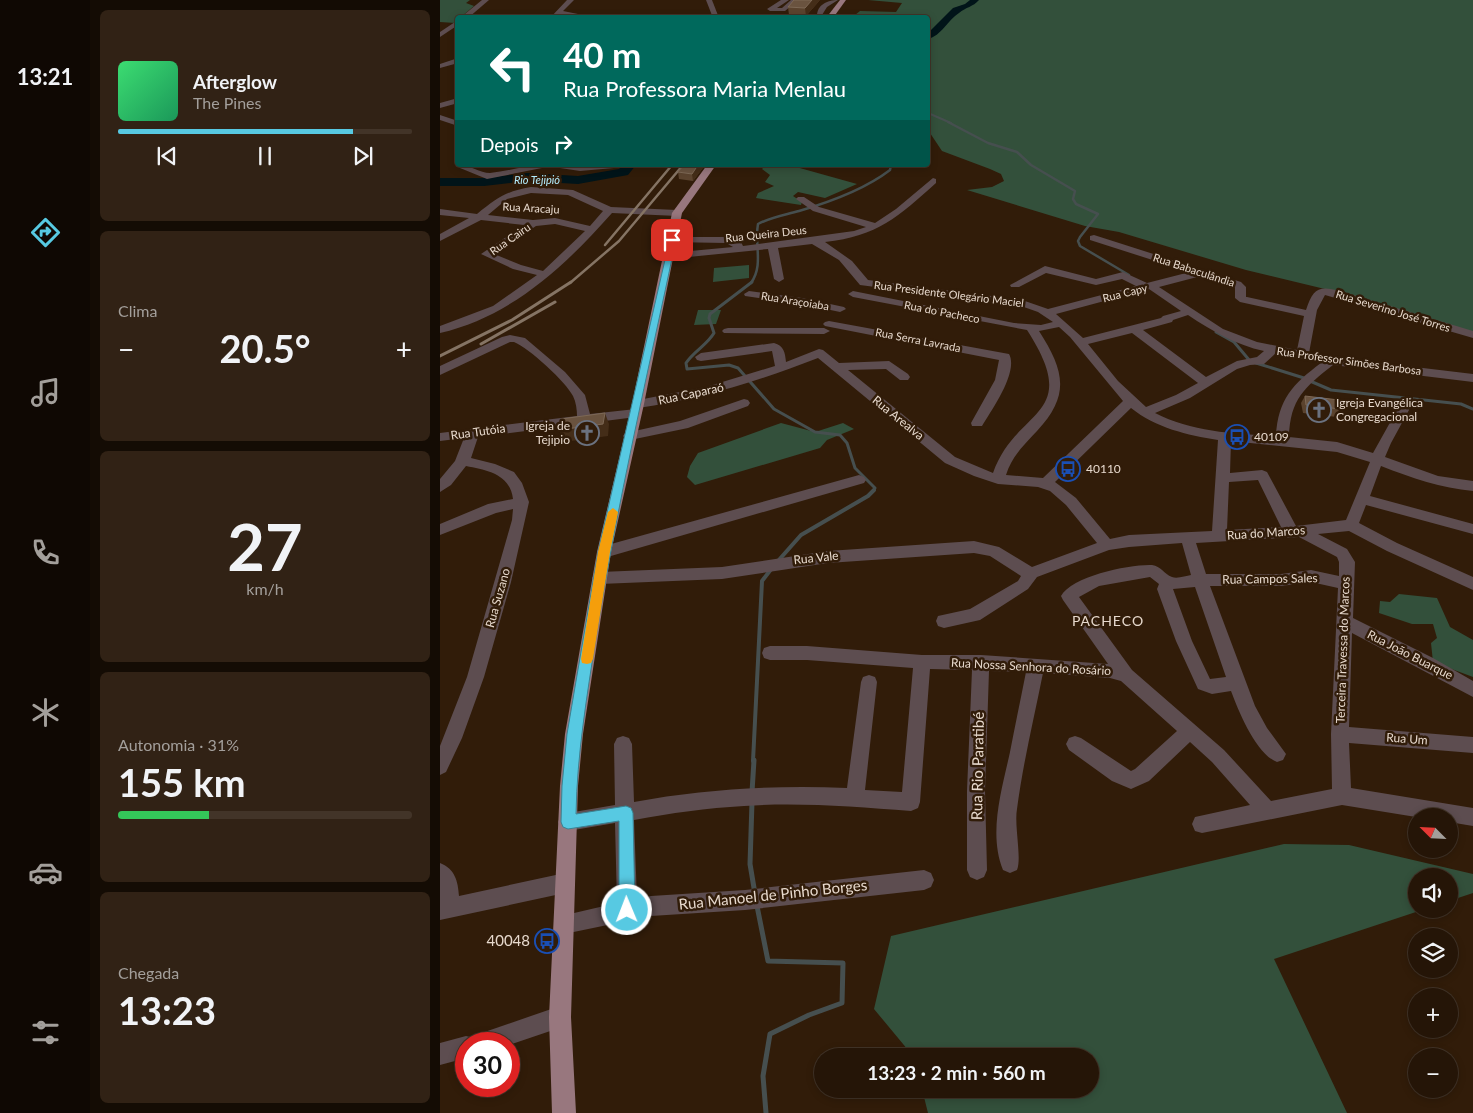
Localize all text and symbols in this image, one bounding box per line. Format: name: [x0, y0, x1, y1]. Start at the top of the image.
text: 40 m: [563, 33, 641, 75]
icon: left: [480, 35, 545, 100]
text: 13:21: [17, 63, 73, 90]
text: Afterglow: [193, 70, 277, 93]
text: Rua Professora Maria Menlau: [563, 75, 846, 102]
text: The Pines: [193, 93, 262, 112]
icon: right: [549, 130, 577, 158]
text: Depois: [480, 133, 539, 156]
icon: previous: [153, 142, 181, 170]
icon: pause: [251, 142, 279, 170]
icon: next: [349, 142, 377, 170]
water label: Rio Tejipió: [514, 173, 560, 186]
street label: Rua Aracaju: [502, 200, 560, 215]
icon: directions: [28, 215, 63, 250]
pin: [651, 219, 693, 261]
street label: Rua Cairu: [487, 220, 533, 257]
street label: Rua Queira Deus: [725, 223, 807, 244]
icon: arrive: [658, 226, 686, 254]
street label: Rua Babaculândia: [1152, 250, 1237, 289]
street label: Rua Presidente Olegário Maciel: [873, 278, 1025, 309]
street label: Rua Capy: [1101, 281, 1149, 304]
street label: Rua Severino José Torres: [1334, 287, 1452, 334]
street label: Rua Araçoiaba: [760, 289, 830, 312]
street label: Rua do Pacheco: [903, 298, 981, 325]
text: Clima: [118, 301, 157, 320]
text: 20.5°: [220, 325, 310, 371]
street label: Rua Serra Lavrada: [874, 325, 962, 354]
text: −: [118, 332, 134, 366]
text: +: [396, 332, 412, 366]
street label: Rua Professor Simões Barbosa: [1276, 344, 1422, 377]
icon: music: [28, 375, 63, 410]
street label: Rua Caparaó: [657, 379, 725, 408]
street label: Rua Arealva: [870, 392, 927, 443]
place label: Igreja Evangélica Congregacional: [1336, 395, 1423, 424]
church icon: Igreja Evangélica Congregacional: [1306, 397, 1332, 423]
place label: Igreja de Tejipio: [525, 418, 570, 447]
street label: Rua Tutóia: [450, 420, 506, 443]
church icon: Igreja de Tejipio: [574, 420, 600, 446]
bus stop icon: 40109: [1224, 424, 1250, 450]
place label: 40109: [1254, 429, 1289, 444]
bus stop icon: 40110: [1055, 456, 1081, 482]
place label: 40110: [1086, 461, 1121, 476]
text: 27: [227, 507, 303, 585]
street label: Rua do Marcos: [1226, 522, 1306, 543]
icon: phone: [28, 535, 63, 570]
street label: Rua Vale: [793, 548, 839, 567]
street label: Rua Suzano: [482, 566, 513, 629]
street label: Rua Campos Sales: [1222, 570, 1318, 587]
street label: Terceira Travessa do Marcos: [1332, 576, 1353, 724]
text: km/h: [246, 579, 284, 598]
district label: PACHECO: [1072, 612, 1144, 629]
street label: Rua João Buarque: [1365, 626, 1456, 683]
street label: Rua Nossa Senhora do Rosário: [951, 655, 1112, 678]
icon: climate: [28, 695, 63, 730]
street label: Rua Rio Paratibé: [967, 712, 987, 820]
street label: Rua Um: [1386, 730, 1428, 747]
text: Autonomia · 31%: [118, 735, 239, 754]
text: 155 km: [118, 759, 246, 805]
north arrow: [1408, 808, 1458, 858]
map controls: [1408, 808, 1458, 1098]
icon: car: [28, 855, 63, 890]
button: sound: [1408, 868, 1458, 918]
street label: Rua Manoel de Pinho Borges: [678, 875, 868, 913]
position arrow: [600, 883, 652, 935]
bus stop icon: 40048: [534, 928, 560, 954]
button: layers: [1408, 928, 1458, 978]
place label: 40048: [487, 931, 530, 949]
text: Chegada: [118, 963, 179, 982]
text: 13:23: [118, 987, 216, 1033]
button: +: [1408, 988, 1458, 1038]
icon: filters: [28, 1015, 63, 1050]
speed limit sign: 30: [455, 1032, 520, 1097]
button: −: [1408, 1048, 1458, 1098]
text: 13:23 · 2 min · 560 m: [867, 1061, 1046, 1084]

